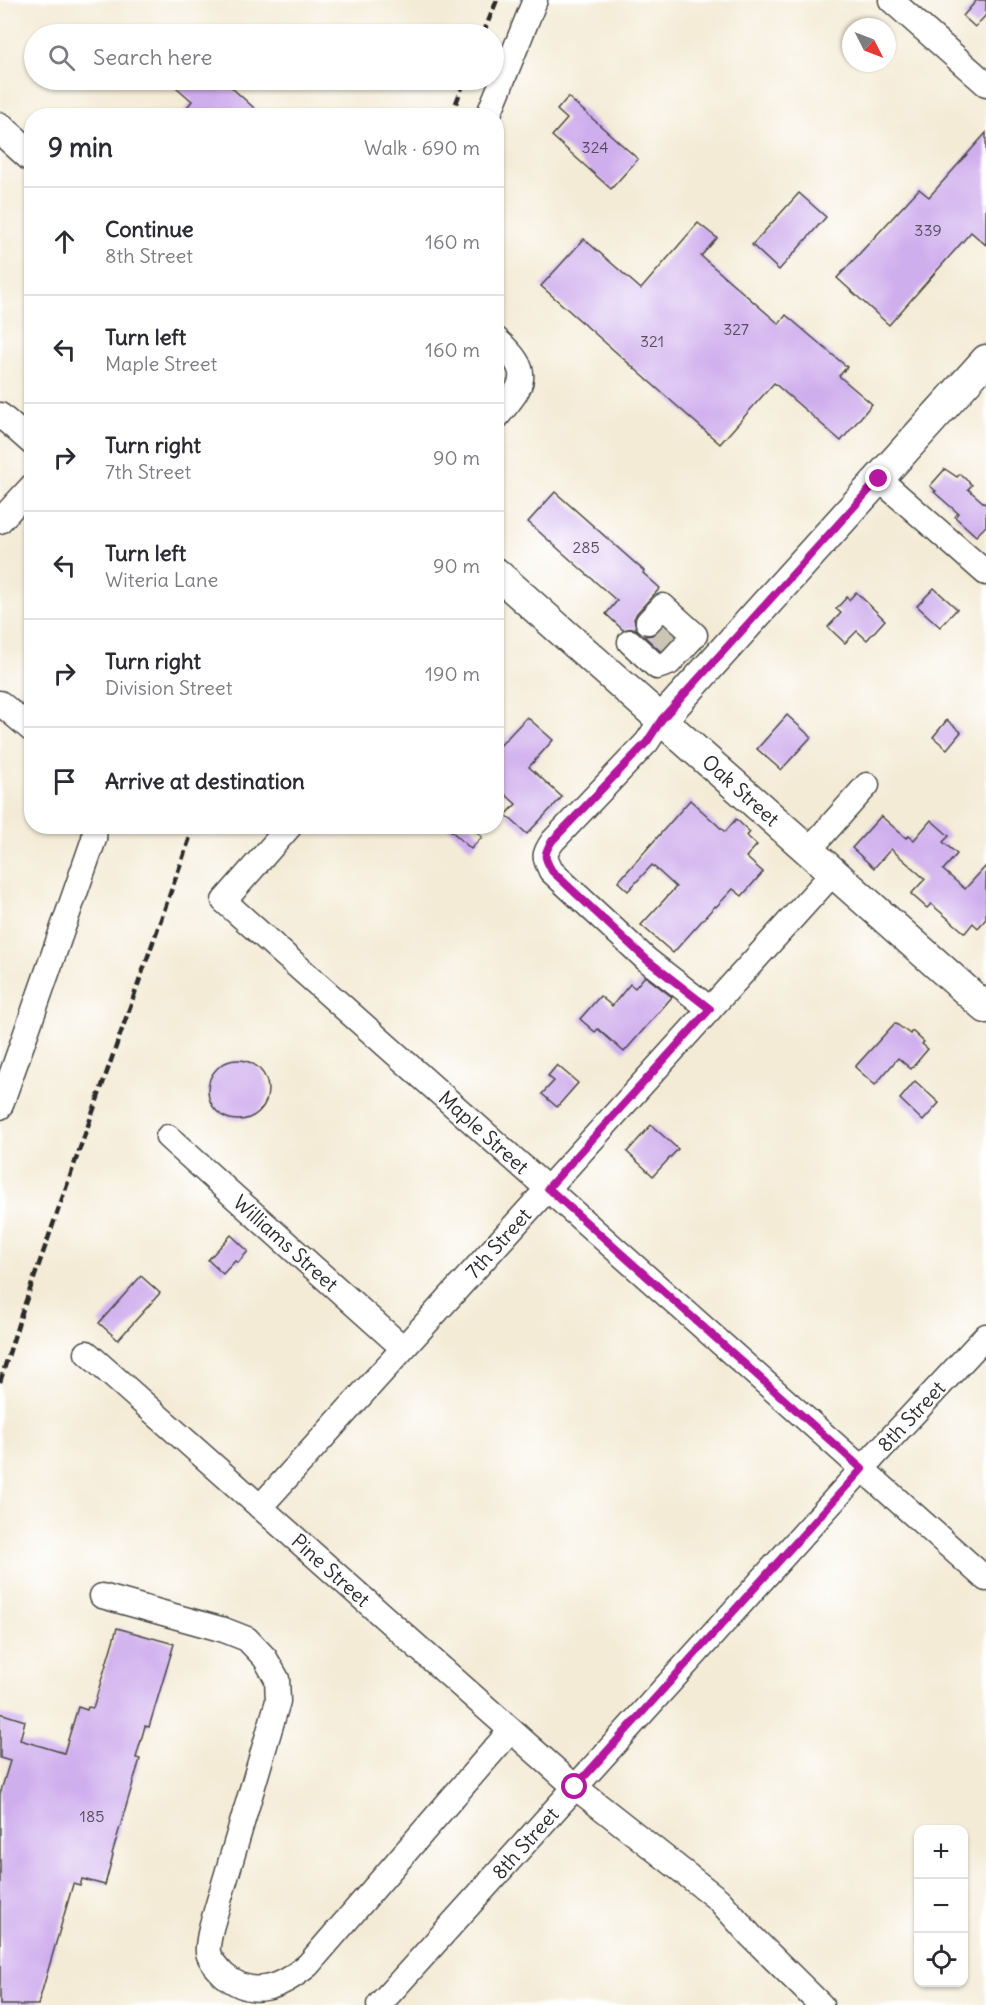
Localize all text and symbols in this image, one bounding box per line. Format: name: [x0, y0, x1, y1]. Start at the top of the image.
north arrow: [842, 18, 896, 72]
search box: [24, 24, 504, 90]
icon: search: [45, 41, 78, 74]
text: Search here: [93, 43, 212, 71]
text: 9 min: [48, 131, 113, 164]
text: Walk · 690 m: [364, 135, 480, 160]
house number: 324: [582, 137, 608, 157]
text: Continue: [105, 215, 194, 243]
house number: 339: [914, 220, 942, 240]
icon: ahead: [48, 225, 81, 258]
text: 160 m: [425, 229, 480, 254]
text: 8th Street: [105, 243, 193, 268]
house number: 327: [723, 319, 749, 339]
text: Turn left: [105, 323, 186, 351]
house number: 321: [640, 331, 664, 351]
icon: left: [48, 333, 81, 366]
text: 160 m: [425, 337, 480, 362]
text: Maple Street: [105, 351, 217, 376]
text: Turn right: [105, 431, 201, 459]
icon: right: [48, 441, 81, 474]
text: 90 m: [433, 445, 480, 470]
text: 7th Street: [105, 459, 191, 484]
route end: [865, 465, 891, 491]
house number: 285: [572, 537, 600, 557]
text: Turn left: [105, 539, 186, 567]
icon: left: [48, 549, 81, 582]
text: 90 m: [433, 553, 480, 578]
text: Witeria Lane: [105, 567, 218, 592]
text: Turn right: [105, 647, 201, 675]
icon: right: [48, 657, 81, 690]
text: 190 m: [425, 661, 480, 686]
text: Division Street: [105, 675, 232, 700]
street label: Oak Street: [697, 749, 785, 831]
icon: arrive: [48, 765, 81, 798]
text: Arrive at destination: [105, 767, 305, 795]
street label: Maple Street: [434, 1085, 534, 1179]
street label: Williams Street: [228, 1189, 344, 1297]
street label: 7th Street: [460, 1202, 536, 1283]
street label: 8th Street: [872, 1375, 950, 1457]
street label: Pine Street: [287, 1528, 376, 1612]
route start: [561, 1773, 587, 1799]
street label: 8th Street: [486, 1802, 564, 1884]
house number: 185: [80, 1806, 104, 1826]
map controls: [914, 1825, 968, 1987]
button: +: [914, 1825, 968, 1879]
button: −: [914, 1879, 968, 1933]
button: locate: [914, 1933, 968, 1987]

